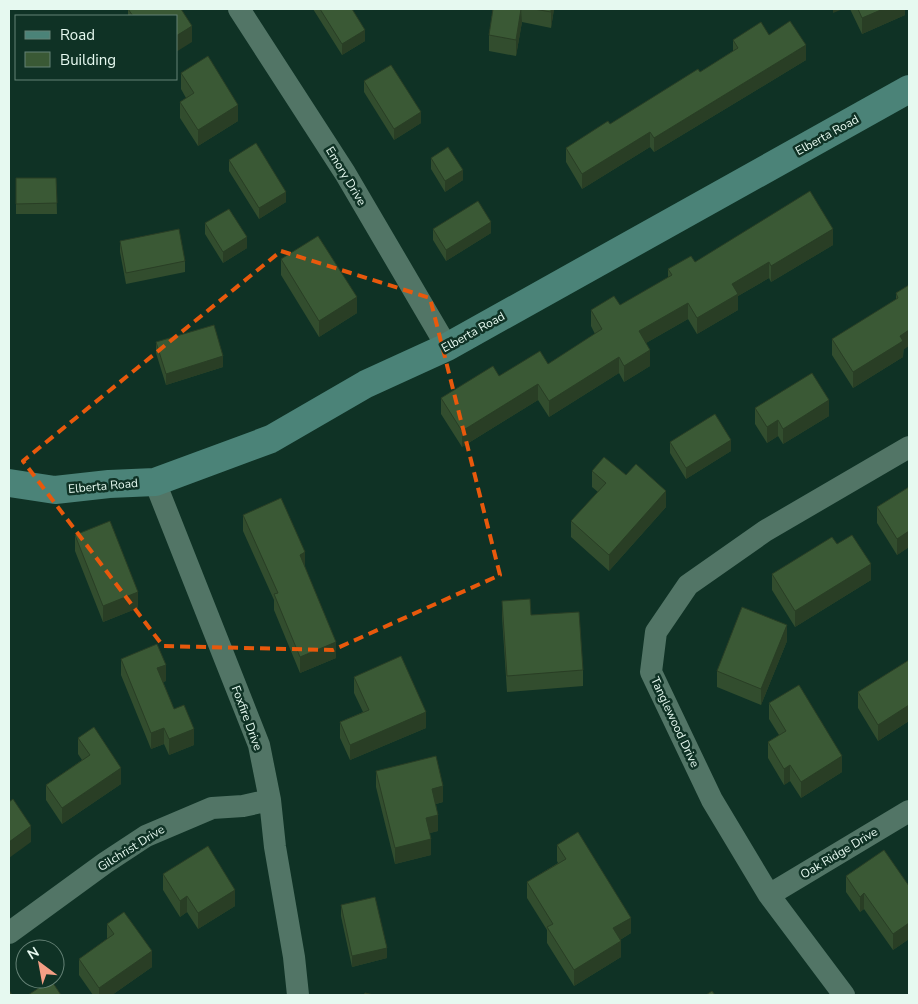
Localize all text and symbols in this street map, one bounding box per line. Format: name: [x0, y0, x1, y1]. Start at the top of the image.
legend: [15, 15, 178, 80]
text: Road: [60, 25, 95, 45]
text: Building: [60, 50, 116, 70]
street label: Elberta Road: [792, 111, 862, 159]
street label: Emory Drive: [322, 143, 370, 209]
street label: Elberta Road: [438, 308, 508, 356]
street label: Elberta Road: [67, 475, 139, 497]
street label: Tanglewood Drive: [647, 674, 703, 770]
street label: Foxfire Drive: [228, 683, 266, 753]
street label: Gilchrist Drive: [95, 821, 167, 875]
street label: Oak Ridge Drive: [797, 824, 881, 882]
north arrow: [15, 939, 65, 989]
text: N: [24, 943, 43, 964]

